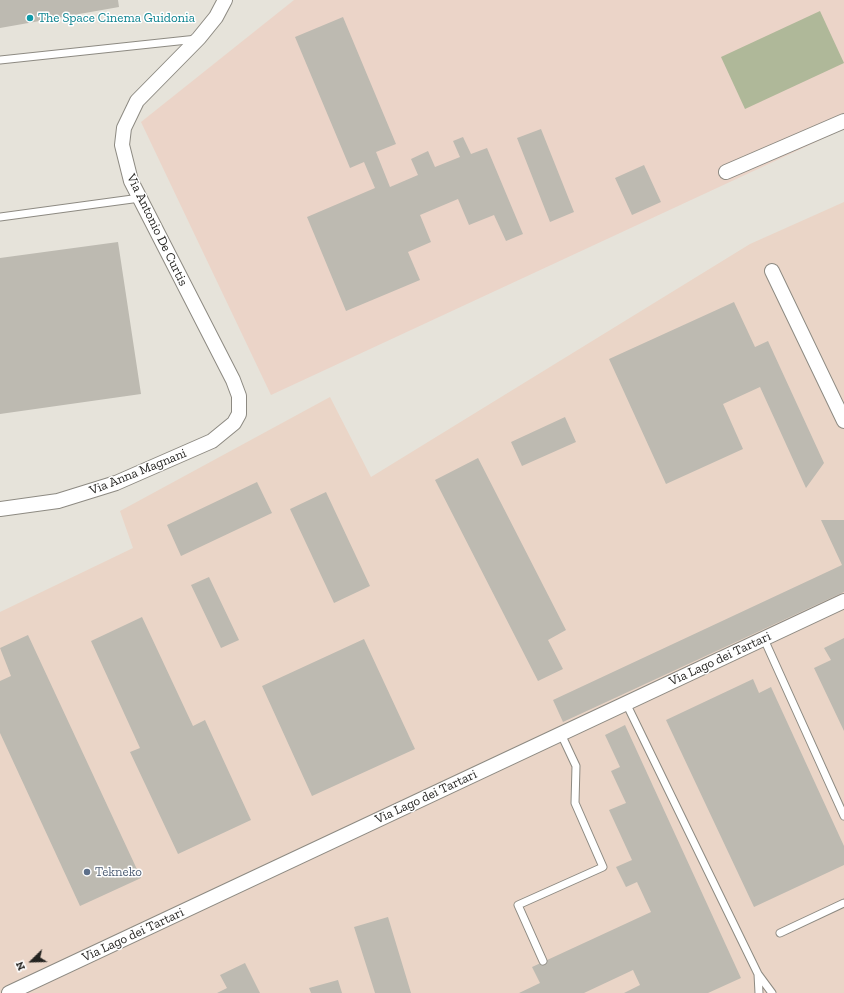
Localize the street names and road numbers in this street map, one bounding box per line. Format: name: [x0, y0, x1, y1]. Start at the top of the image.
street label: Via Antonio De Curtis: [123, 171, 191, 289]
street label: Via Anna Magnani: [87, 445, 189, 499]
street label: Via Lago dei Tartari: [667, 629, 773, 689]
street label: Via Lago dei Tartari: [373, 767, 479, 827]
street label: Via Lago dei Tartari: [80, 905, 186, 965]

